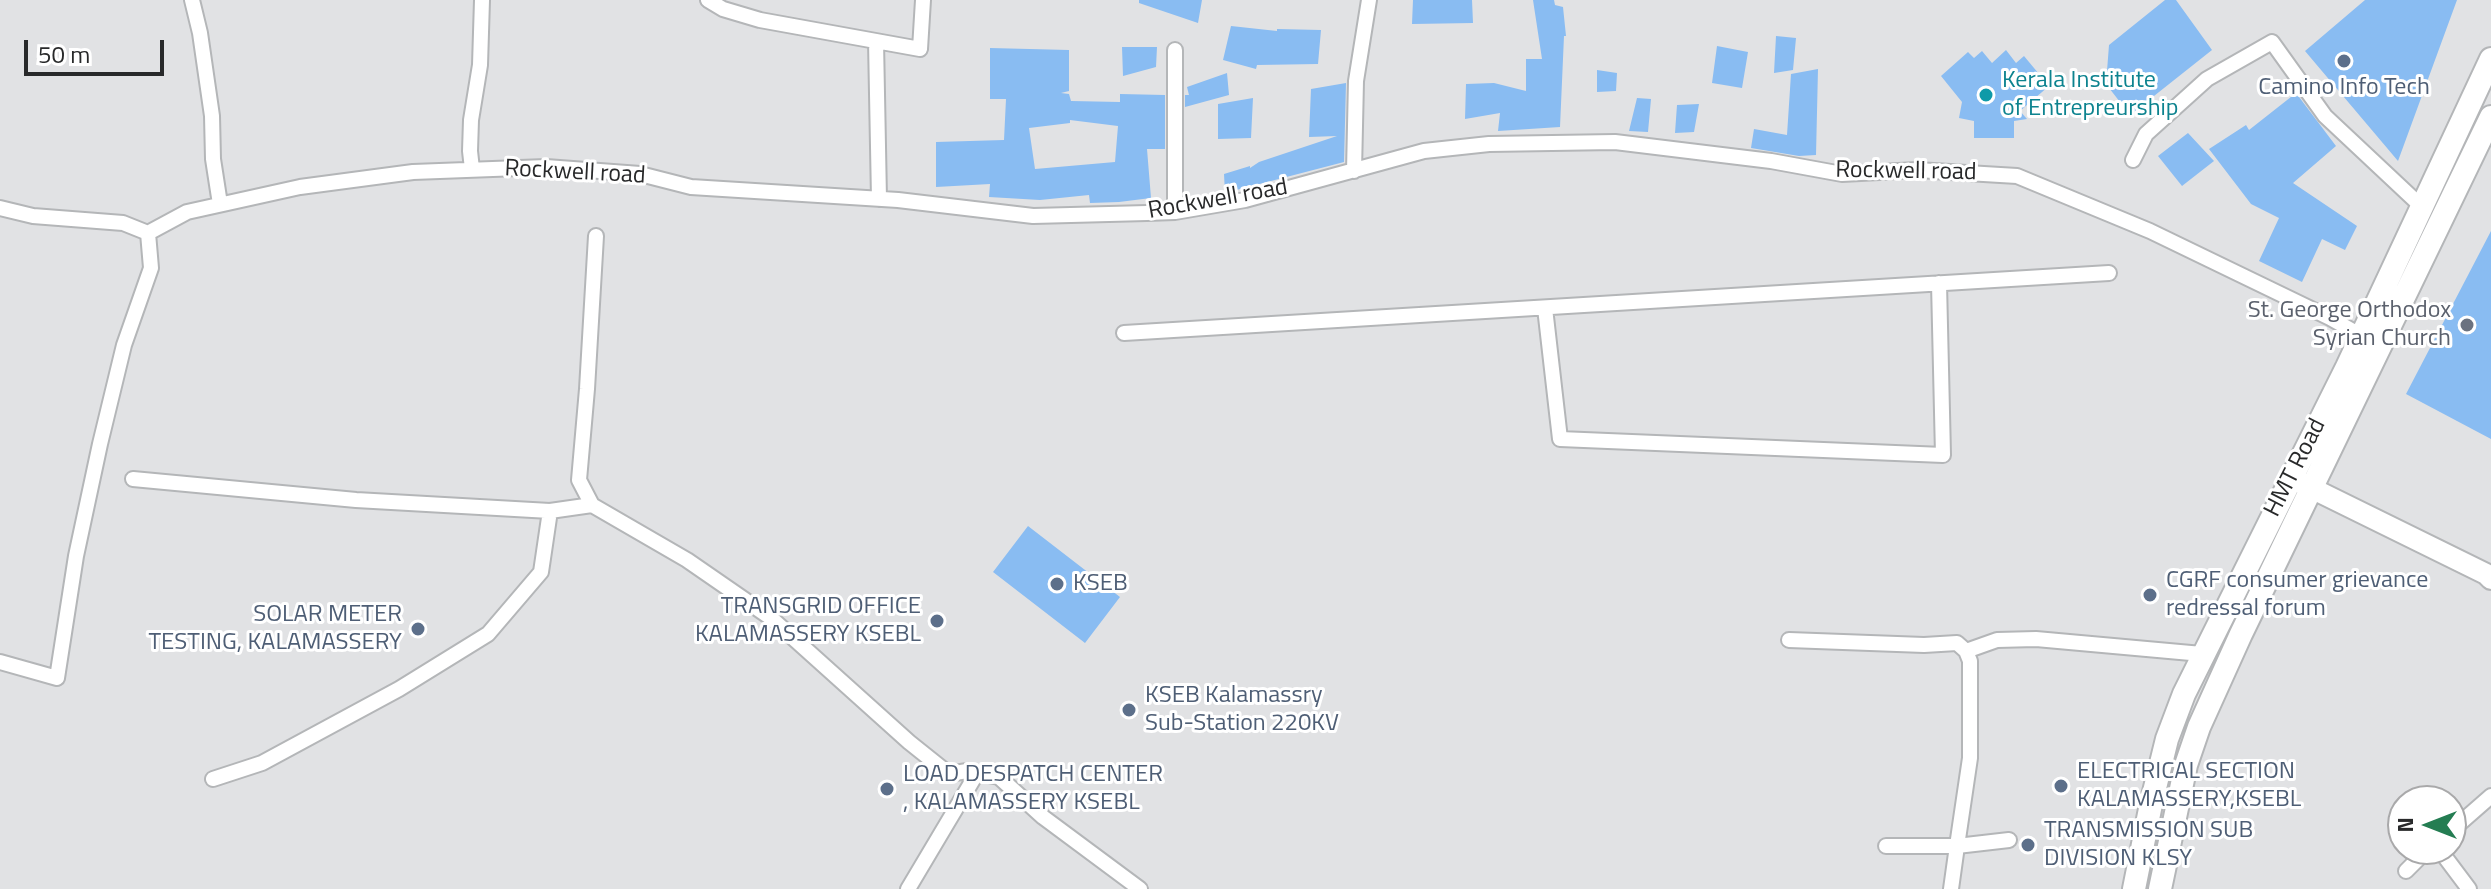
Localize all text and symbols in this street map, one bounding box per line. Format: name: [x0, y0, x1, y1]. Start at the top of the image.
scale bar: [28, 24, 168, 74]
text: 50 m: [38, 36, 90, 72]
marker: Camino Info Tech: [2335, 52, 2353, 70]
place label: Kerala Institute of Entrepreurship: [2002, 67, 2178, 123]
place label: Camino Info Tech: [2258, 74, 2430, 102]
marker: Kerala Institute of Entrepreurship: [1977, 86, 1995, 104]
street label: Rockwell road: [504, 155, 646, 191]
street label: Rockwell road: [1835, 156, 1977, 188]
street label: Rockwell road: [1146, 174, 1290, 226]
place label: St. George Orthodox Syrian Church: [2248, 297, 2451, 353]
marker: St. George Orthodox Syrian Church: [2458, 316, 2476, 334]
street label: HMT Road: [2259, 414, 2333, 522]
place label: CGRF consumer grievance redressal forum: [2166, 567, 2428, 623]
place label: KSEB: [1073, 570, 1128, 598]
marker: KSEB: [1048, 575, 1066, 593]
marker: CGRF consumer grievance redressal forum: [2141, 586, 2159, 604]
place label: TRANSGRID OFFICE KALAMASSERY KSEBL: [695, 593, 921, 649]
place label: SOLAR METER TESTING, KALAMASSERY: [148, 601, 402, 657]
marker: TRANSGRID OFFICE KALAMASSERY KSEBL: [928, 612, 946, 630]
marker: SOLAR METER TESTING, KALAMASSERY: [409, 620, 427, 638]
place label: KSEB Kalamassry Sub-Station 220KV: [1145, 682, 1339, 738]
marker: KSEB Kalamassry Sub-Station 220KV: [1120, 701, 1138, 719]
place label: ELECTRICAL SECTION KALAMASSERY,KSEBL: [2077, 758, 2301, 814]
place label: LOAD DESPATCH CENTER , KALAMASSERY KSEBL: [903, 761, 1163, 817]
marker: ELECTRICAL SECTION KALAMASSERY,KSEBL: [2052, 777, 2070, 795]
marker: LOAD DESPATCH CENTER , KALAMASSERY KSEBL: [878, 780, 896, 798]
north arrow: [2387, 785, 2467, 865]
place label: TRANSMISSION SUB DIVISION KLSY: [2044, 817, 2253, 873]
text: N: [2388, 817, 2422, 833]
marker: TRANSMISSION SUB DIVISION KLSY: [2019, 836, 2037, 854]

